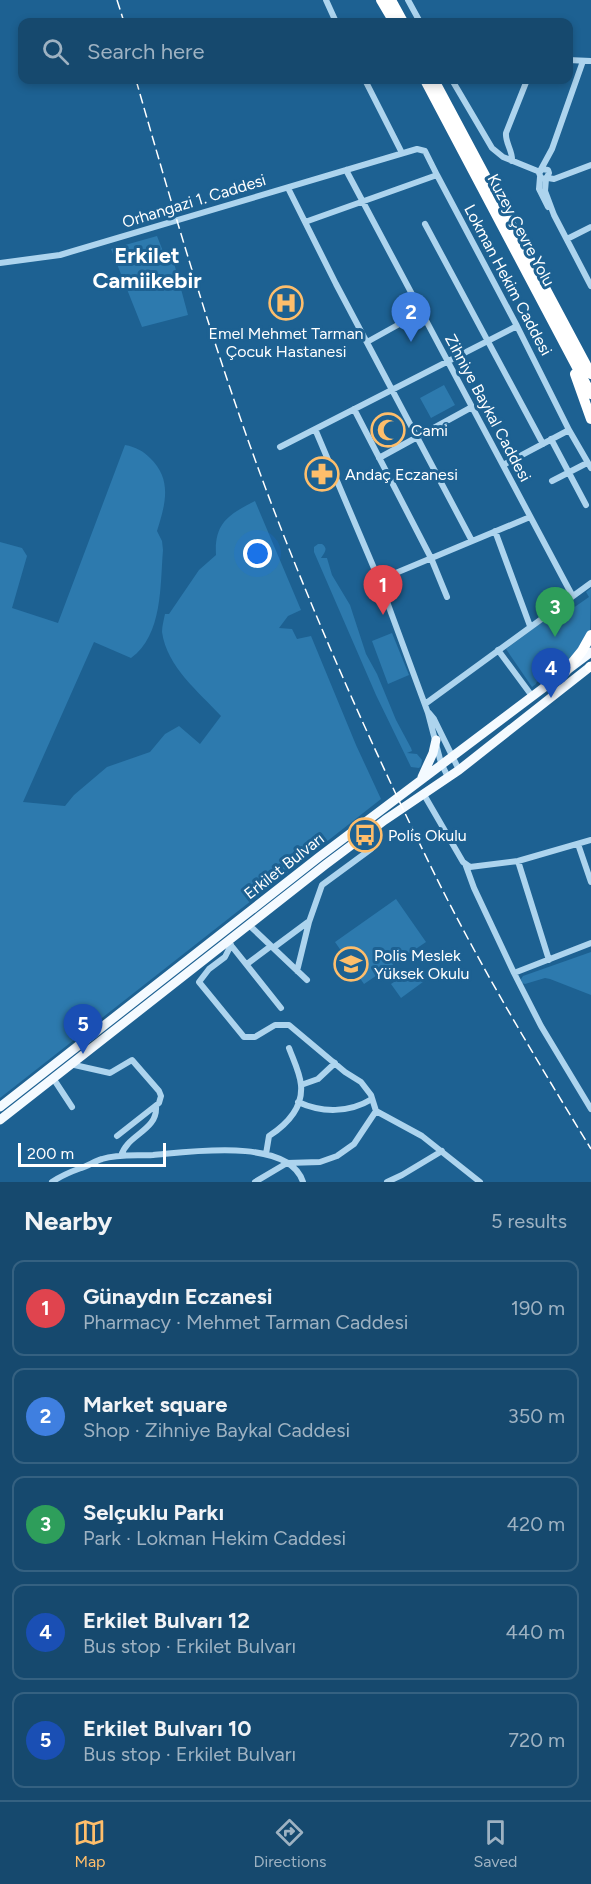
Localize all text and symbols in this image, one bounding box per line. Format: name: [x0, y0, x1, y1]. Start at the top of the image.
search box: [18, 18, 573, 84]
icon: search: [39, 35, 72, 68]
text: Search here: [87, 38, 205, 65]
street label: Orhangazi 1. Caddesi: [120, 170, 268, 232]
street label: Kuzey Çevre Yolu: [483, 171, 559, 289]
street label: Lokman Hekim Caddesi: [460, 201, 556, 359]
district label: Erkilet Camiikebir: [92, 242, 202, 294]
hospital icon: Emel Mehmet Tarman Çocuk Hastanesi: [268, 285, 304, 321]
pin: 2: [392, 292, 430, 342]
place label: Emel Mehmet Tarman Çocuk Hastanesi: [209, 324, 364, 361]
street label: Zihniye Baykal Caddesi: [441, 331, 535, 485]
mosque icon: Cami: [370, 412, 406, 448]
place label: Cami: [411, 421, 448, 440]
pharmacy icon: Andaç Eczanesi: [304, 456, 340, 492]
place label: Andaç Eczanesi: [345, 465, 458, 484]
your location: [243, 539, 272, 568]
pin: 1: [364, 566, 403, 615]
pin: 3: [536, 588, 574, 637]
pin: 4: [532, 648, 570, 698]
bus stop icon: Polis Okulu: [347, 817, 383, 853]
place label: Polis Okulu: [388, 826, 467, 845]
street label: Erkilet Bulvarı: [240, 829, 328, 903]
school or university icon: Polis Meslek Yüksek Okulu: [333, 946, 369, 982]
place label: Polis Meslek Yüksek Okulu: [374, 946, 469, 983]
pin: 5: [64, 1004, 103, 1054]
scale bar: [18, 1140, 166, 1168]
text: 200 m: [27, 1144, 74, 1163]
text: Nearby: [24, 1205, 112, 1237]
text: 5 results: [491, 1209, 567, 1233]
text: Günaydın Eczanesi: [83, 1283, 273, 1310]
text: 1: [41, 1296, 50, 1320]
text: 190 m: [511, 1296, 565, 1320]
text: Pharmacy · Mehmet Tarman Caddesi: [83, 1310, 408, 1334]
text: Market square: [83, 1391, 227, 1418]
text: 2: [40, 1404, 51, 1428]
text: 350 m: [508, 1404, 565, 1428]
text: Shop · Zihniye Baykal Caddesi: [83, 1418, 350, 1442]
text: Selçuklu Parkı: [83, 1499, 224, 1526]
text: 3: [40, 1512, 51, 1536]
text: 420 m: [507, 1512, 565, 1536]
text: Park · Lokman Hekim Caddesi: [83, 1526, 346, 1550]
text: Erkilet Bulvarı 12: [83, 1607, 250, 1634]
text: 4: [39, 1620, 52, 1644]
text: 440 m: [505, 1620, 565, 1644]
text: Bus stop · Erkilet Bulvarı: [83, 1634, 296, 1658]
text: Erkilet Bulvarı 10: [83, 1715, 251, 1742]
text: 5: [40, 1728, 51, 1752]
text: 720 m: [508, 1728, 565, 1752]
text: Bus stop · Erkilet Bulvarı: [83, 1742, 296, 1766]
tab: Map: [73, 1816, 106, 1871]
tab: Directions: [253, 1816, 326, 1871]
tab: Saved: [473, 1816, 518, 1871]

